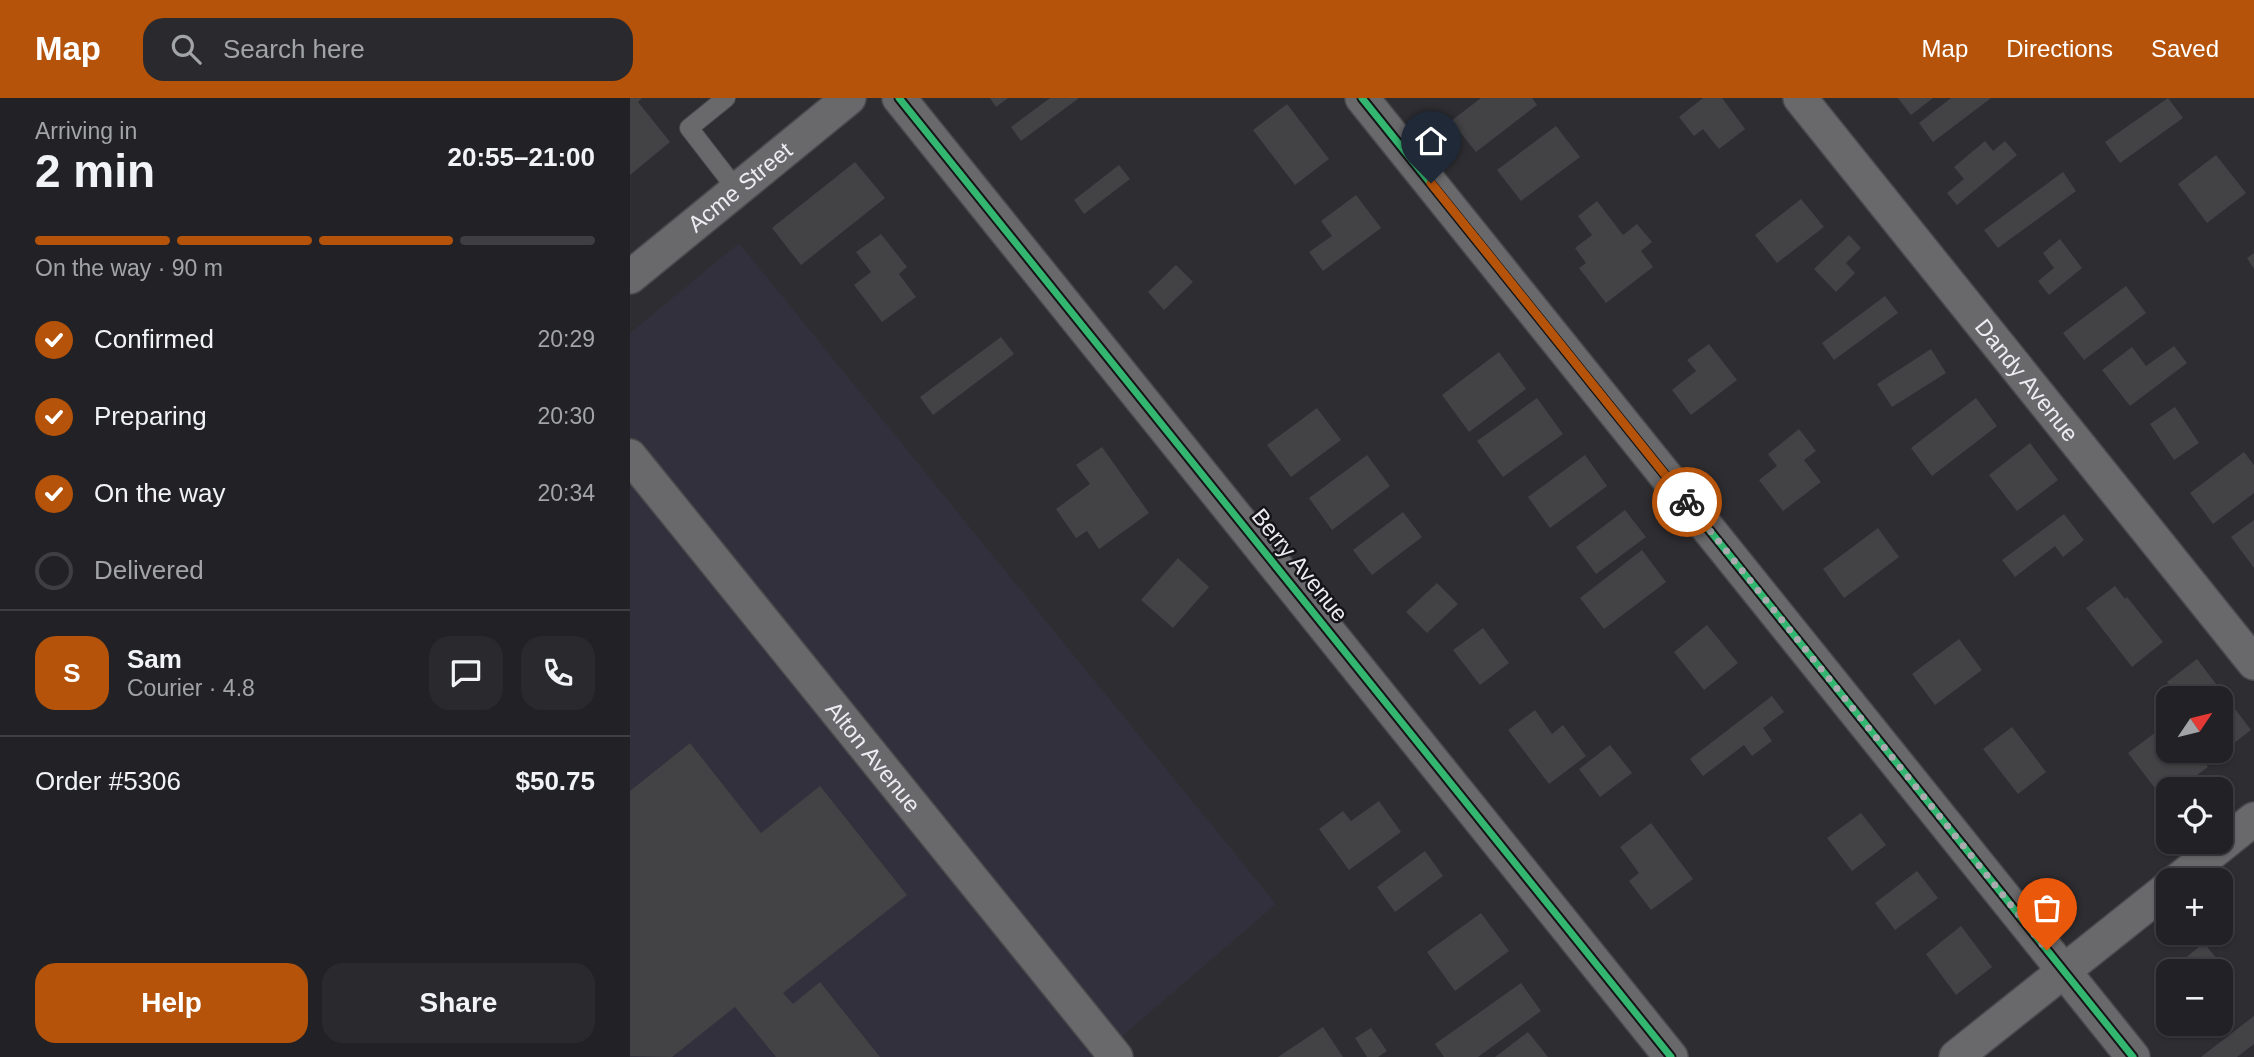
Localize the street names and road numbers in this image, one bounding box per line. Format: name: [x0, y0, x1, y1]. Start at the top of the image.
street label: Acme Street: [683, 137, 798, 237]
street label: Dandy Avenue: [1970, 314, 2084, 447]
street label: Berry Avenue: [1247, 503, 1353, 627]
street label: Alton Avenue: [821, 696, 926, 818]

